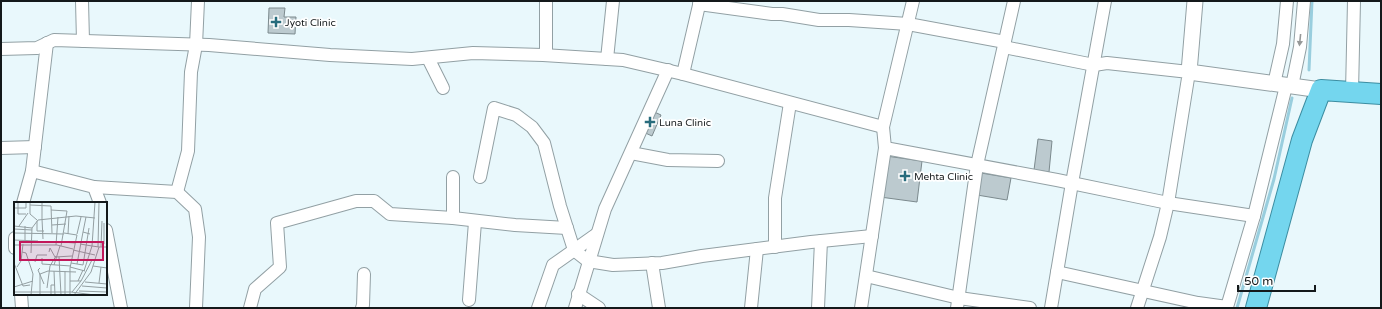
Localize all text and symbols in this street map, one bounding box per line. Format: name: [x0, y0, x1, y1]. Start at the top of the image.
marker: Jyoti Clinic: [270, 16, 282, 28]
place label: Jyoti Clinic: [285, 17, 336, 29]
one-way arrow: [1297, 34, 1304, 46]
marker: Luna Clinic: [644, 116, 656, 128]
place label: Luna Clinic: [659, 117, 711, 129]
marker: Mehta Clinic: [899, 170, 911, 182]
place label: Mehta Clinic: [914, 171, 973, 183]
inset map: [14, 202, 107, 295]
scale bar: [1238, 267, 1315, 293]
text: 50 m: [1244, 274, 1273, 288]

